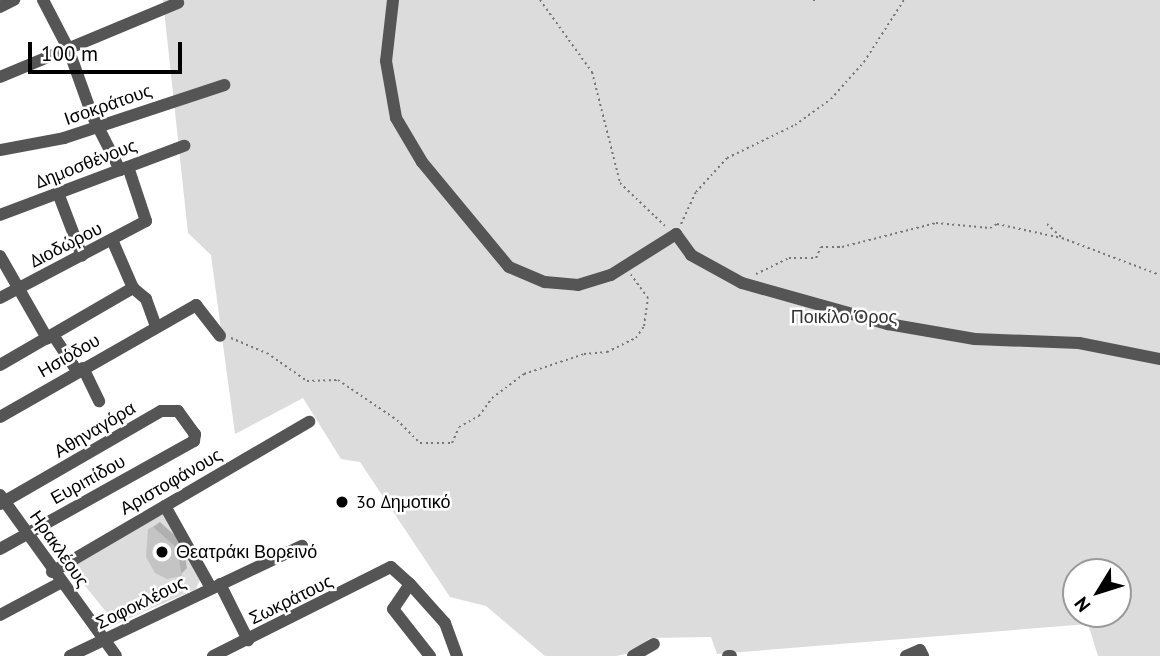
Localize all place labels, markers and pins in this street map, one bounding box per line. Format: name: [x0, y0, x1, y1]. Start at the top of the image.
place label: 3ο Δημοτικό: [356, 491, 450, 513]
marker: 3ο Δημοτικό: [334, 494, 350, 510]
place label: Θεατράκι Βορεινό: [176, 541, 317, 563]
marker: Θεατράκι Βορεινό: [154, 544, 170, 560]

